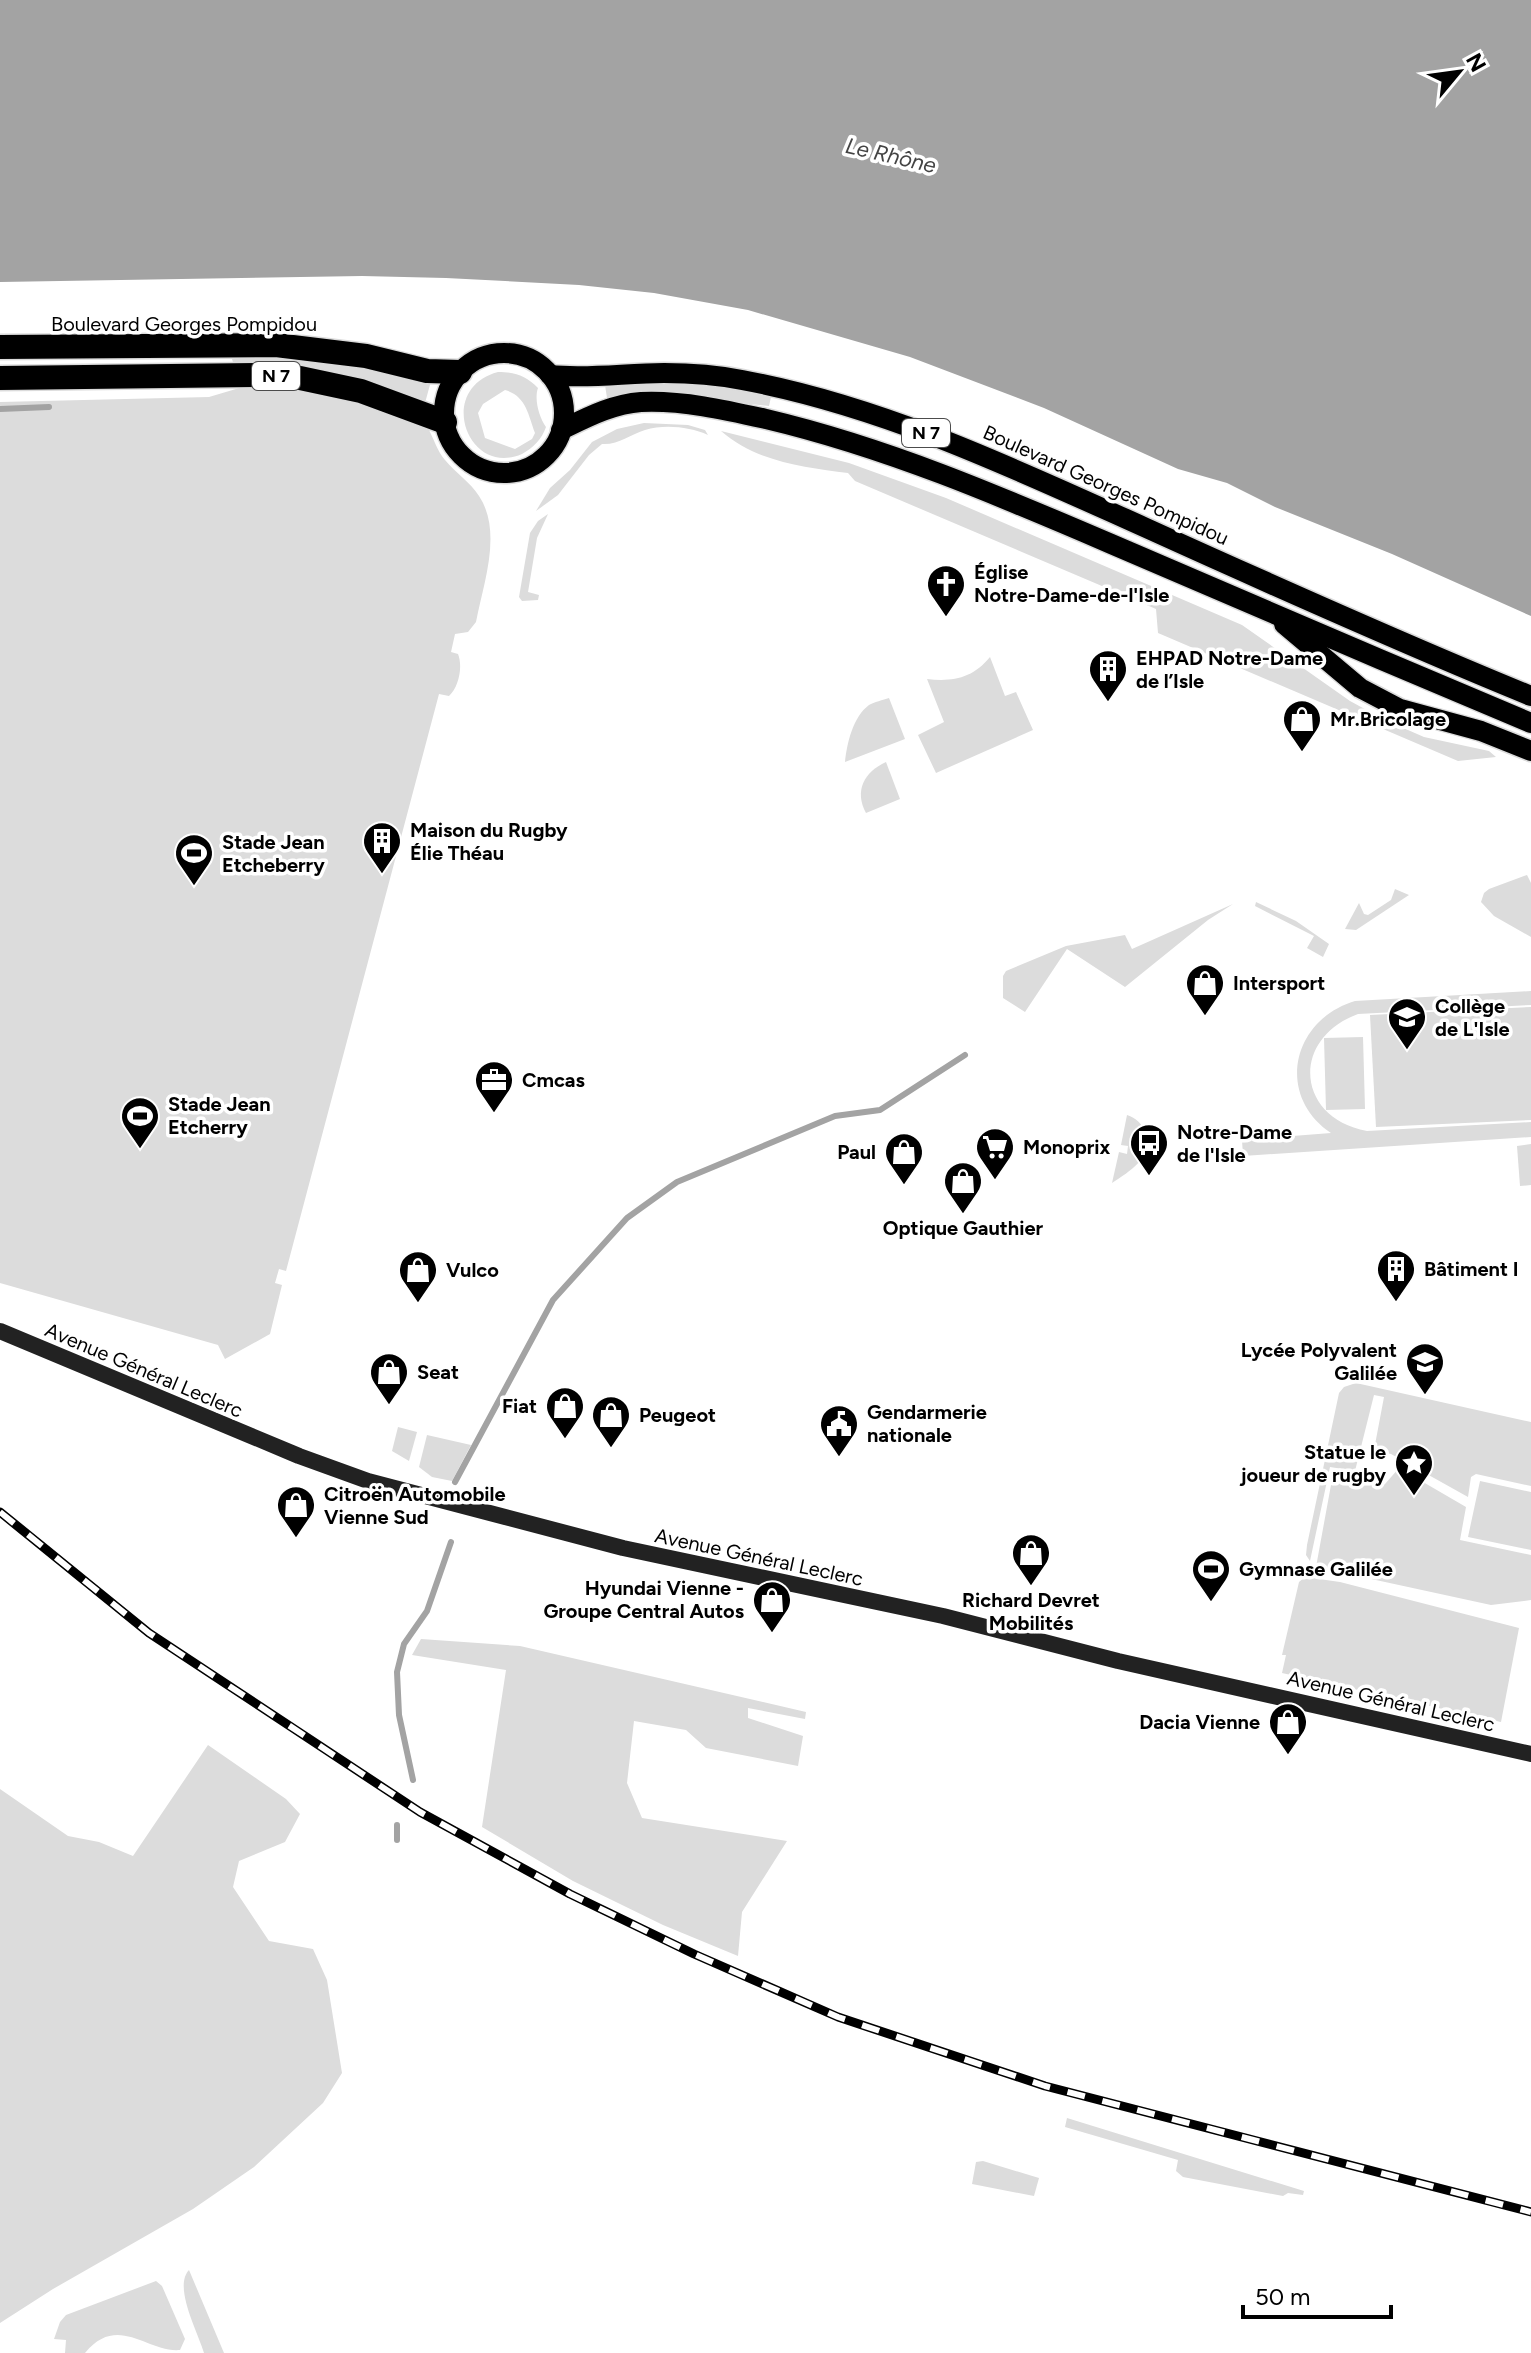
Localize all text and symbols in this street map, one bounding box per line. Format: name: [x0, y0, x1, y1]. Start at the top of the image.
north arrow: [1419, 32, 1499, 112]
text: N: [1460, 49, 1492, 77]
water label: Le Rhône: [843, 132, 939, 179]
street label: Boulevard Georges Pompidou: [51, 312, 317, 336]
road number: N 7: [252, 362, 300, 390]
road number: N 7: [902, 419, 950, 447]
street label: Boulevard Georges Pompidou: [980, 420, 1232, 550]
place label: Église Notre-Dame-de-l'Isle: [974, 560, 1169, 607]
church icon: Église Notre-Dame-de-l'Isle: [925, 563, 967, 618]
place label: EHPAD Notre-Dame de l’Isle: [1136, 646, 1323, 693]
building icon: EHPAD Notre-Dame de l’Isle: [1087, 648, 1129, 703]
shop icon: Mr.Bricolage: [1281, 698, 1323, 753]
place label: Mr.Bricolage: [1330, 707, 1446, 731]
place label: Maison du Rugby Élie Théau: [410, 818, 568, 865]
building icon: Maison du Rugby Élie Théau: [361, 820, 403, 875]
place label: Stade Jean Etcheberry: [222, 830, 325, 877]
sports icon: Stade Jean Etcheberry: [173, 832, 215, 887]
shop icon: Intersport: [1184, 962, 1226, 1017]
place label: Intersport: [1233, 971, 1325, 995]
place label: Collège de L'Isle: [1435, 994, 1509, 1041]
school or university icon: Collège de L'Isle: [1386, 996, 1428, 1051]
office icon: Cmcas: [473, 1059, 515, 1114]
place label: Cmcas: [522, 1068, 585, 1092]
place label: Stade Jean Etcherry: [168, 1092, 271, 1139]
sports icon: Stade Jean Etcherry: [119, 1095, 161, 1150]
place label: Notre-Dame de l'Isle: [1177, 1120, 1292, 1167]
bus stop icon: Notre-Dame de l'Isle: [1128, 1122, 1170, 1177]
supermarket icon: Monoprix: [974, 1126, 1016, 1181]
shop icon: Paul: [883, 1131, 925, 1186]
place label: Monoprix: [1023, 1135, 1111, 1159]
place label: Paul: [837, 1140, 876, 1164]
shop icon: Optique Gauthier: [942, 1160, 984, 1215]
place label: Optique Gauthier: [883, 1216, 1044, 1240]
building icon: Bâtiment I: [1375, 1248, 1417, 1303]
shop icon: Vulco: [397, 1249, 439, 1304]
place label: Bâtiment I: [1424, 1257, 1519, 1281]
place label: Vulco: [446, 1258, 499, 1282]
street label: Avenue Général Leclerc: [42, 1318, 246, 1423]
place label: Lycée Polyvalent Galilée: [1241, 1338, 1397, 1385]
school or university icon: Lycée Polyvalent Galilée: [1404, 1341, 1446, 1396]
shop icon: Seat: [368, 1351, 410, 1406]
place label: Seat: [417, 1360, 459, 1384]
shop icon: Fiat: [544, 1385, 586, 1440]
place label: Fiat: [502, 1394, 537, 1418]
shop icon: Peugeot: [590, 1394, 632, 1449]
place label: Gendarmerie nationale: [867, 1400, 987, 1447]
place label: Peugeot: [639, 1403, 716, 1427]
public building icon: Gendarmerie nationale: [818, 1403, 860, 1458]
place label: Statue le joueur de rugby: [1239, 1440, 1386, 1487]
place icon: Statue le joueur de rugby: [1393, 1442, 1435, 1497]
place label: Citroën Automobile Vienne Sud: [324, 1482, 506, 1529]
shop icon: Citroën Automobile Vienne Sud: [275, 1484, 317, 1539]
street label: Avenue Général Leclerc: [653, 1523, 865, 1591]
shop icon: Richard Devret Mobilités: [1010, 1532, 1052, 1587]
sports icon: Gymnase Galilée: [1190, 1548, 1232, 1603]
place label: Gymnase Galilée: [1239, 1557, 1393, 1581]
place label: Hyundai Vienne - Groupe Central Autos: [543, 1576, 744, 1623]
shop icon: Hyundai Vienne - Groupe Central Autos: [751, 1579, 793, 1634]
place label: Richard Devret Mobilités: [962, 1588, 1100, 1635]
street label: Avenue Général Leclerc: [1285, 1665, 1497, 1737]
shop icon: Dacia Vienne: [1267, 1701, 1309, 1756]
place label: Dacia Vienne: [1139, 1710, 1260, 1734]
scale bar: [1243, 2269, 1391, 2319]
text: 50 m: [1255, 2282, 1311, 2311]

